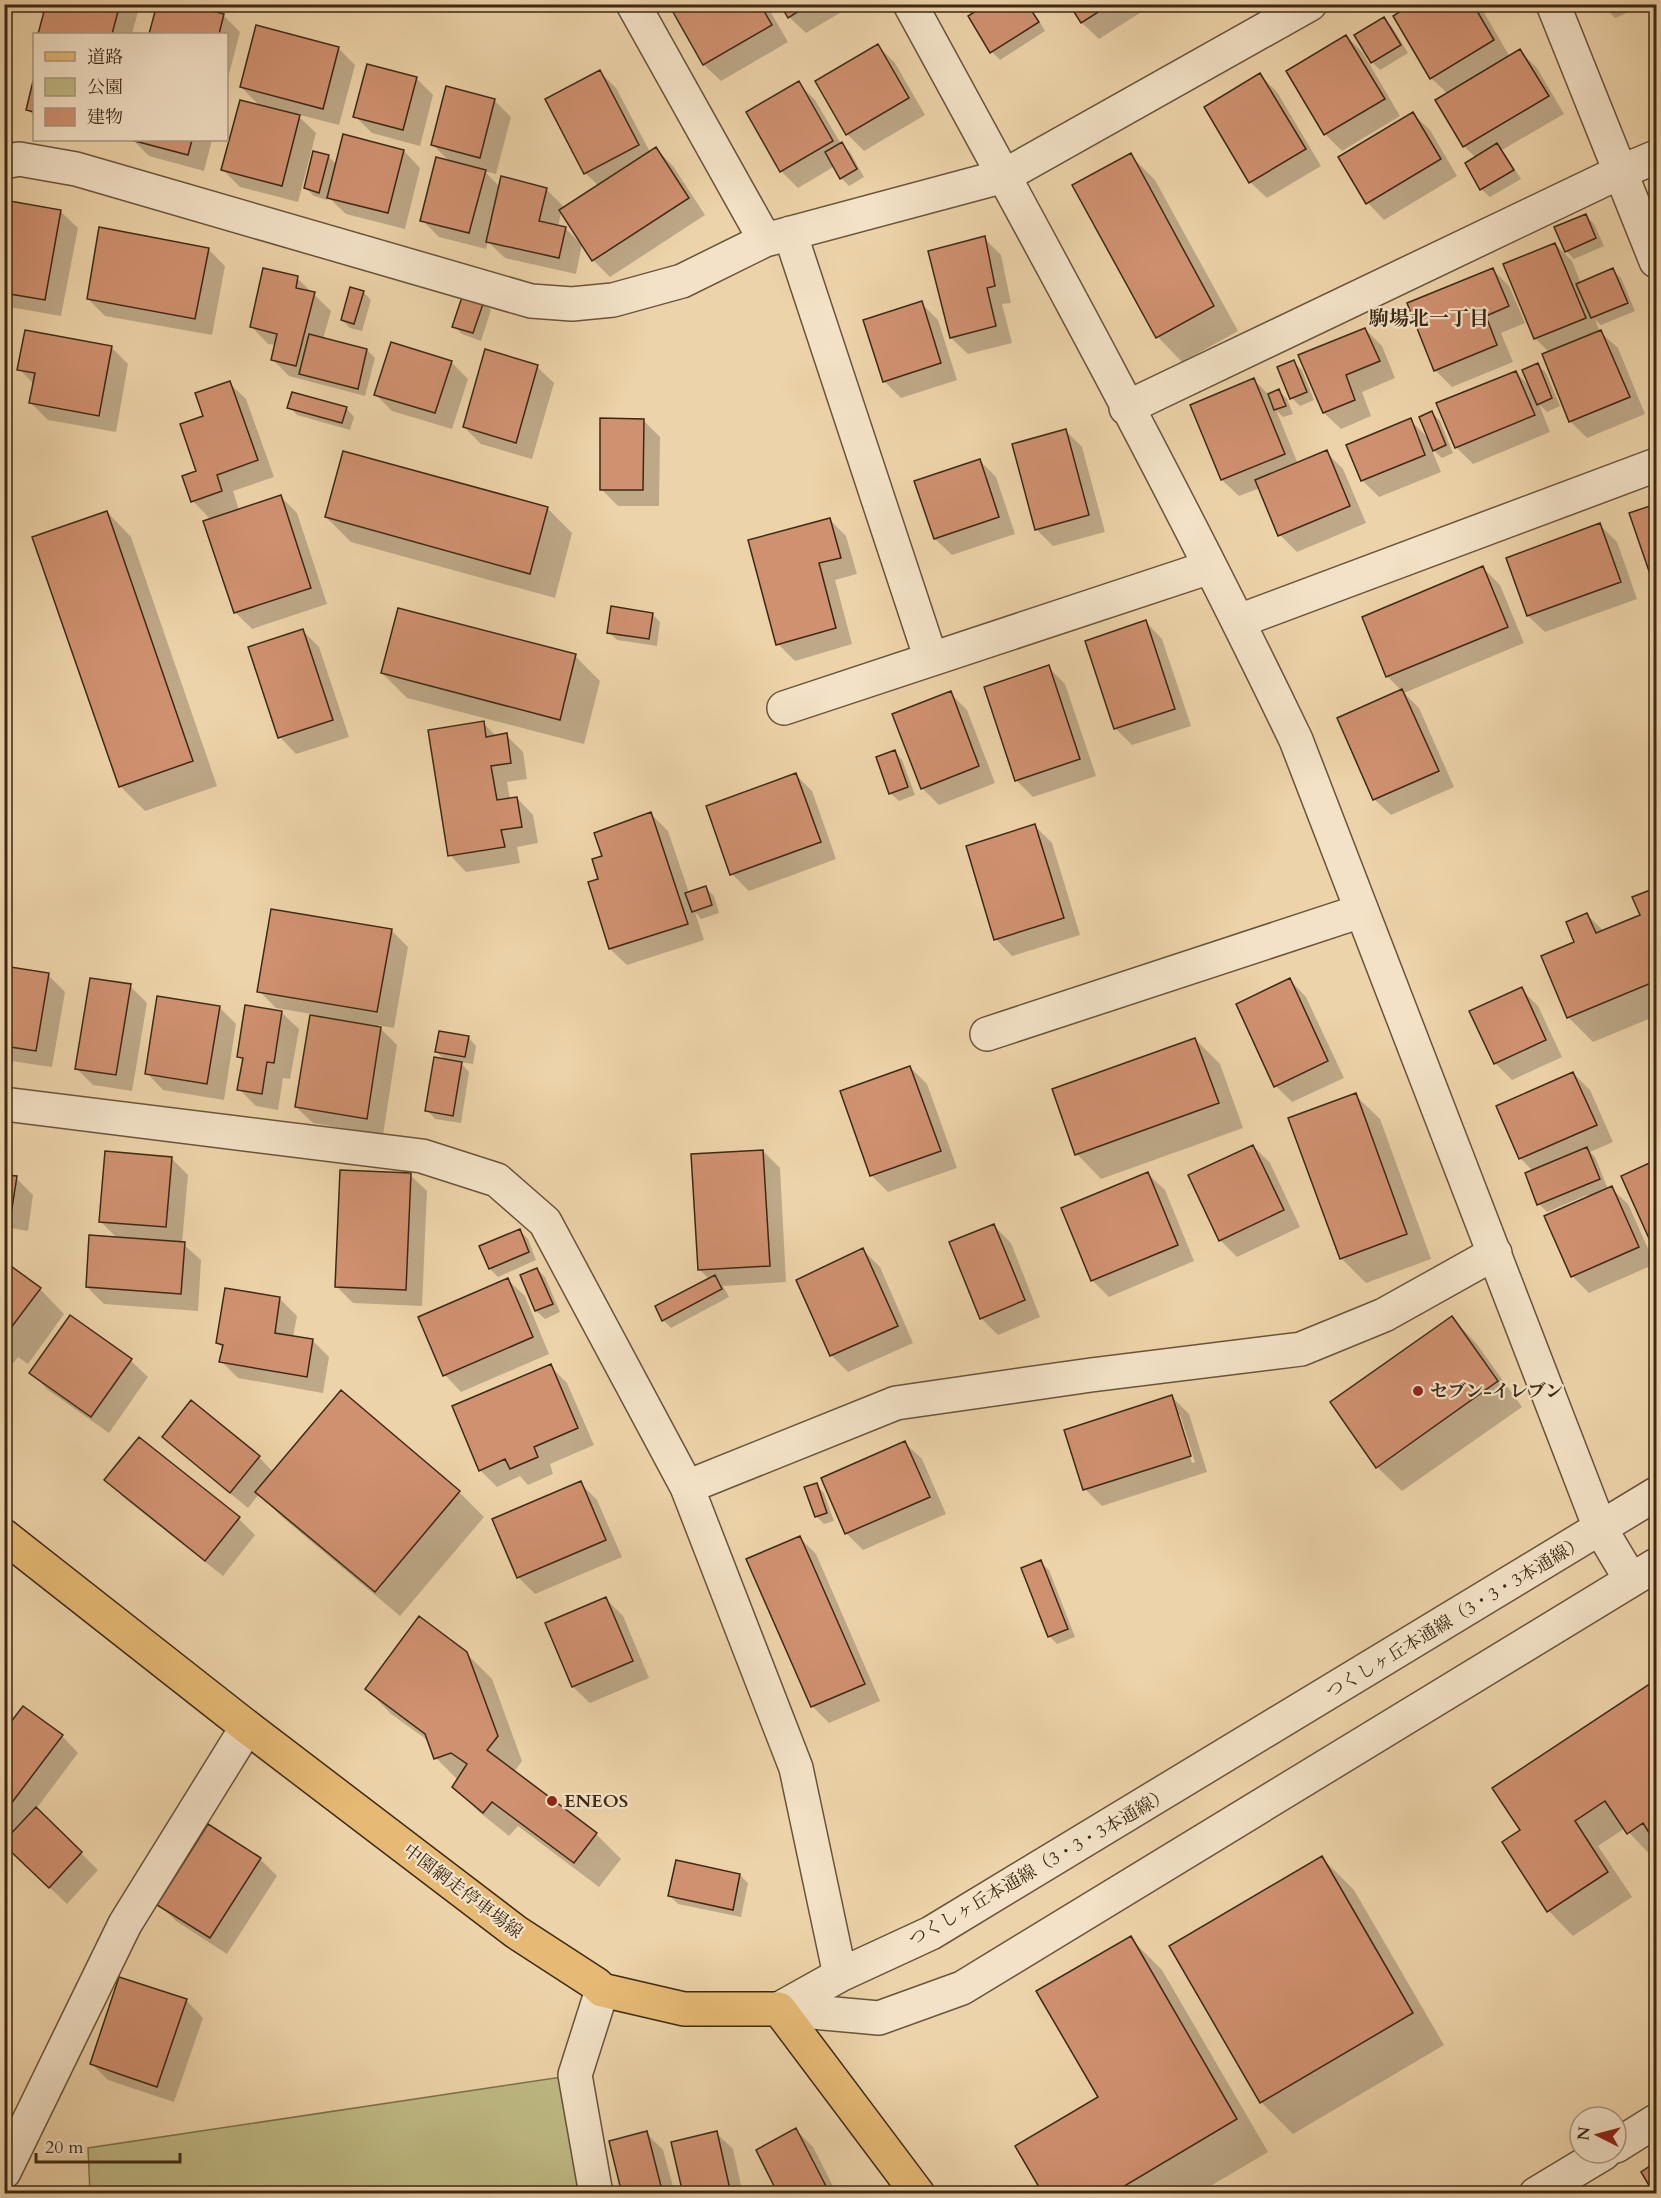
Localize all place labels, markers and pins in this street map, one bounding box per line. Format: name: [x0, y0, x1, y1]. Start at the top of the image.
place label: セブン-イレブン: [1430, 1379, 1563, 1404]
marker: セブン-イレブン: [1411, 1384, 1425, 1398]
place label: ENEOS: [564, 1789, 628, 1814]
marker: ENEOS: [545, 1794, 559, 1808]

